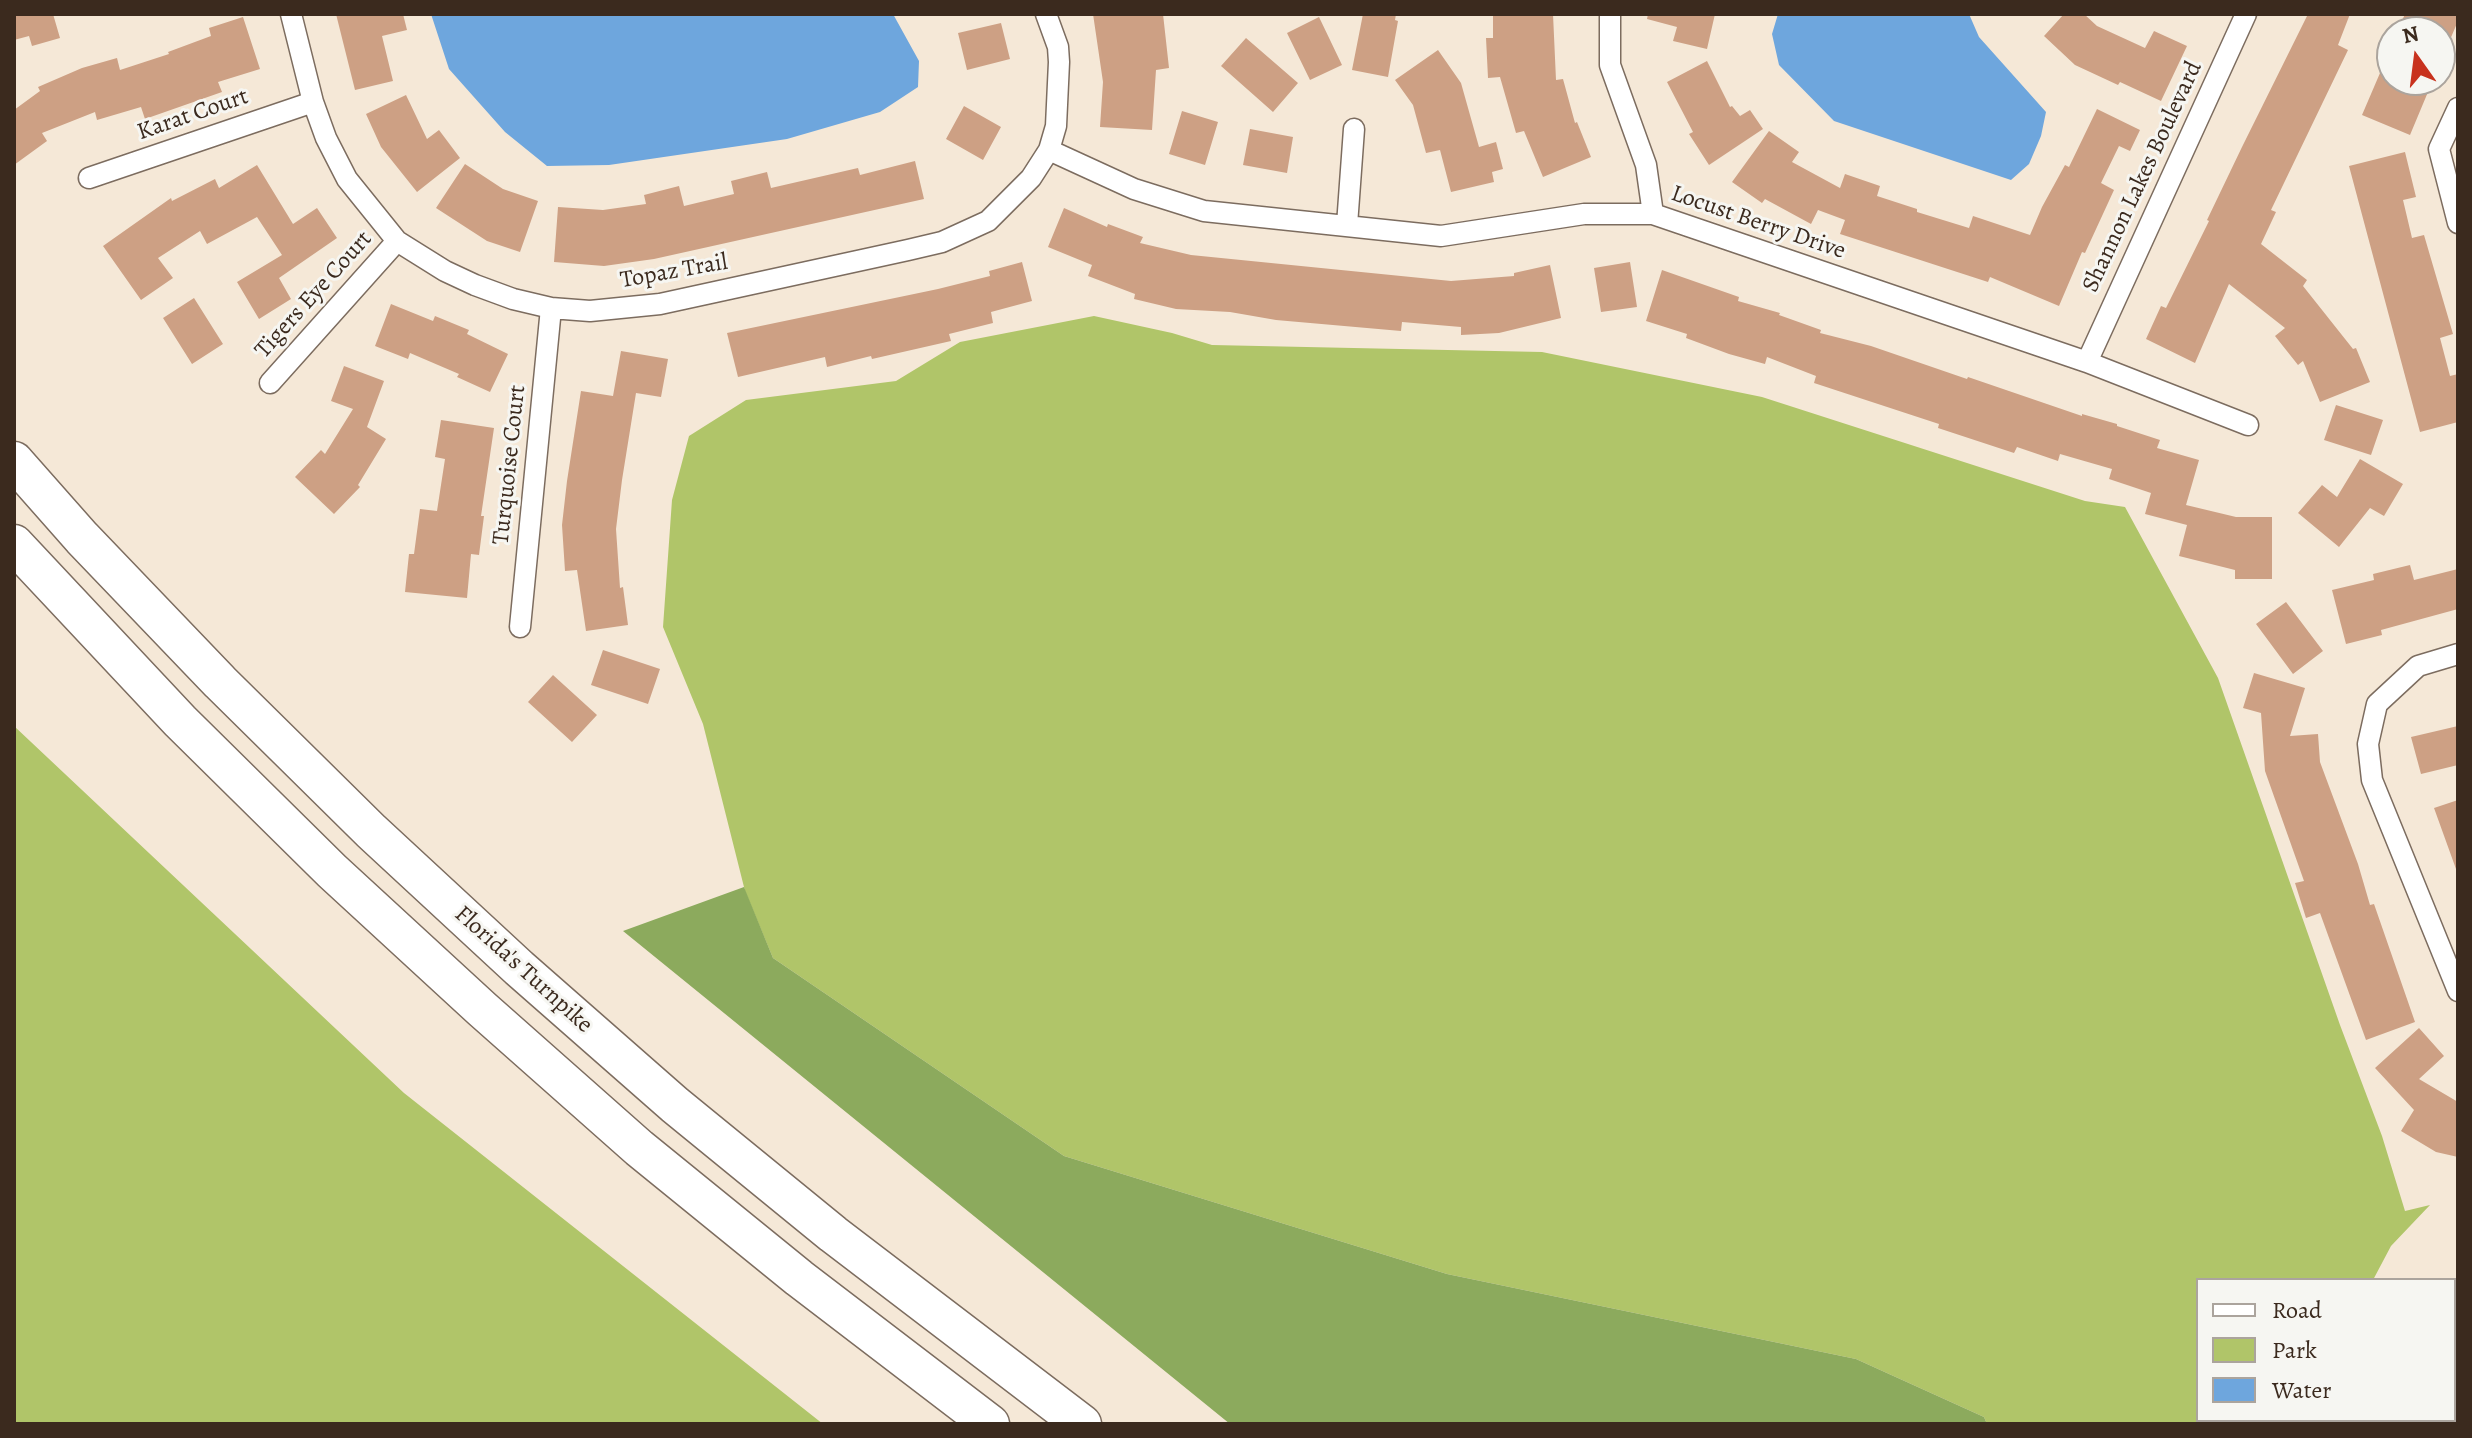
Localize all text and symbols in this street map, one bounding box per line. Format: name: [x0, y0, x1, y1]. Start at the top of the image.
north arrow: [2376, 16, 2456, 96]
text: N: [2399, 18, 2422, 51]
street label: Shannon Lakes Boulevard: [2077, 57, 2209, 297]
street label: Karat Court: [134, 83, 252, 147]
street label: Locust Berry Drive: [1667, 180, 1849, 266]
street label: Tigers Eye Court: [249, 225, 379, 365]
street label: Topaz Trail: [618, 248, 730, 296]
street label: Turquoise Court: [487, 384, 533, 546]
street label: Florida's Turnpike: [448, 900, 598, 1040]
legend: [2196, 1278, 2456, 1422]
text: Road: [2272, 1294, 2322, 1326]
text: Park: [2272, 1334, 2317, 1366]
text: Water: [2272, 1374, 2332, 1406]

